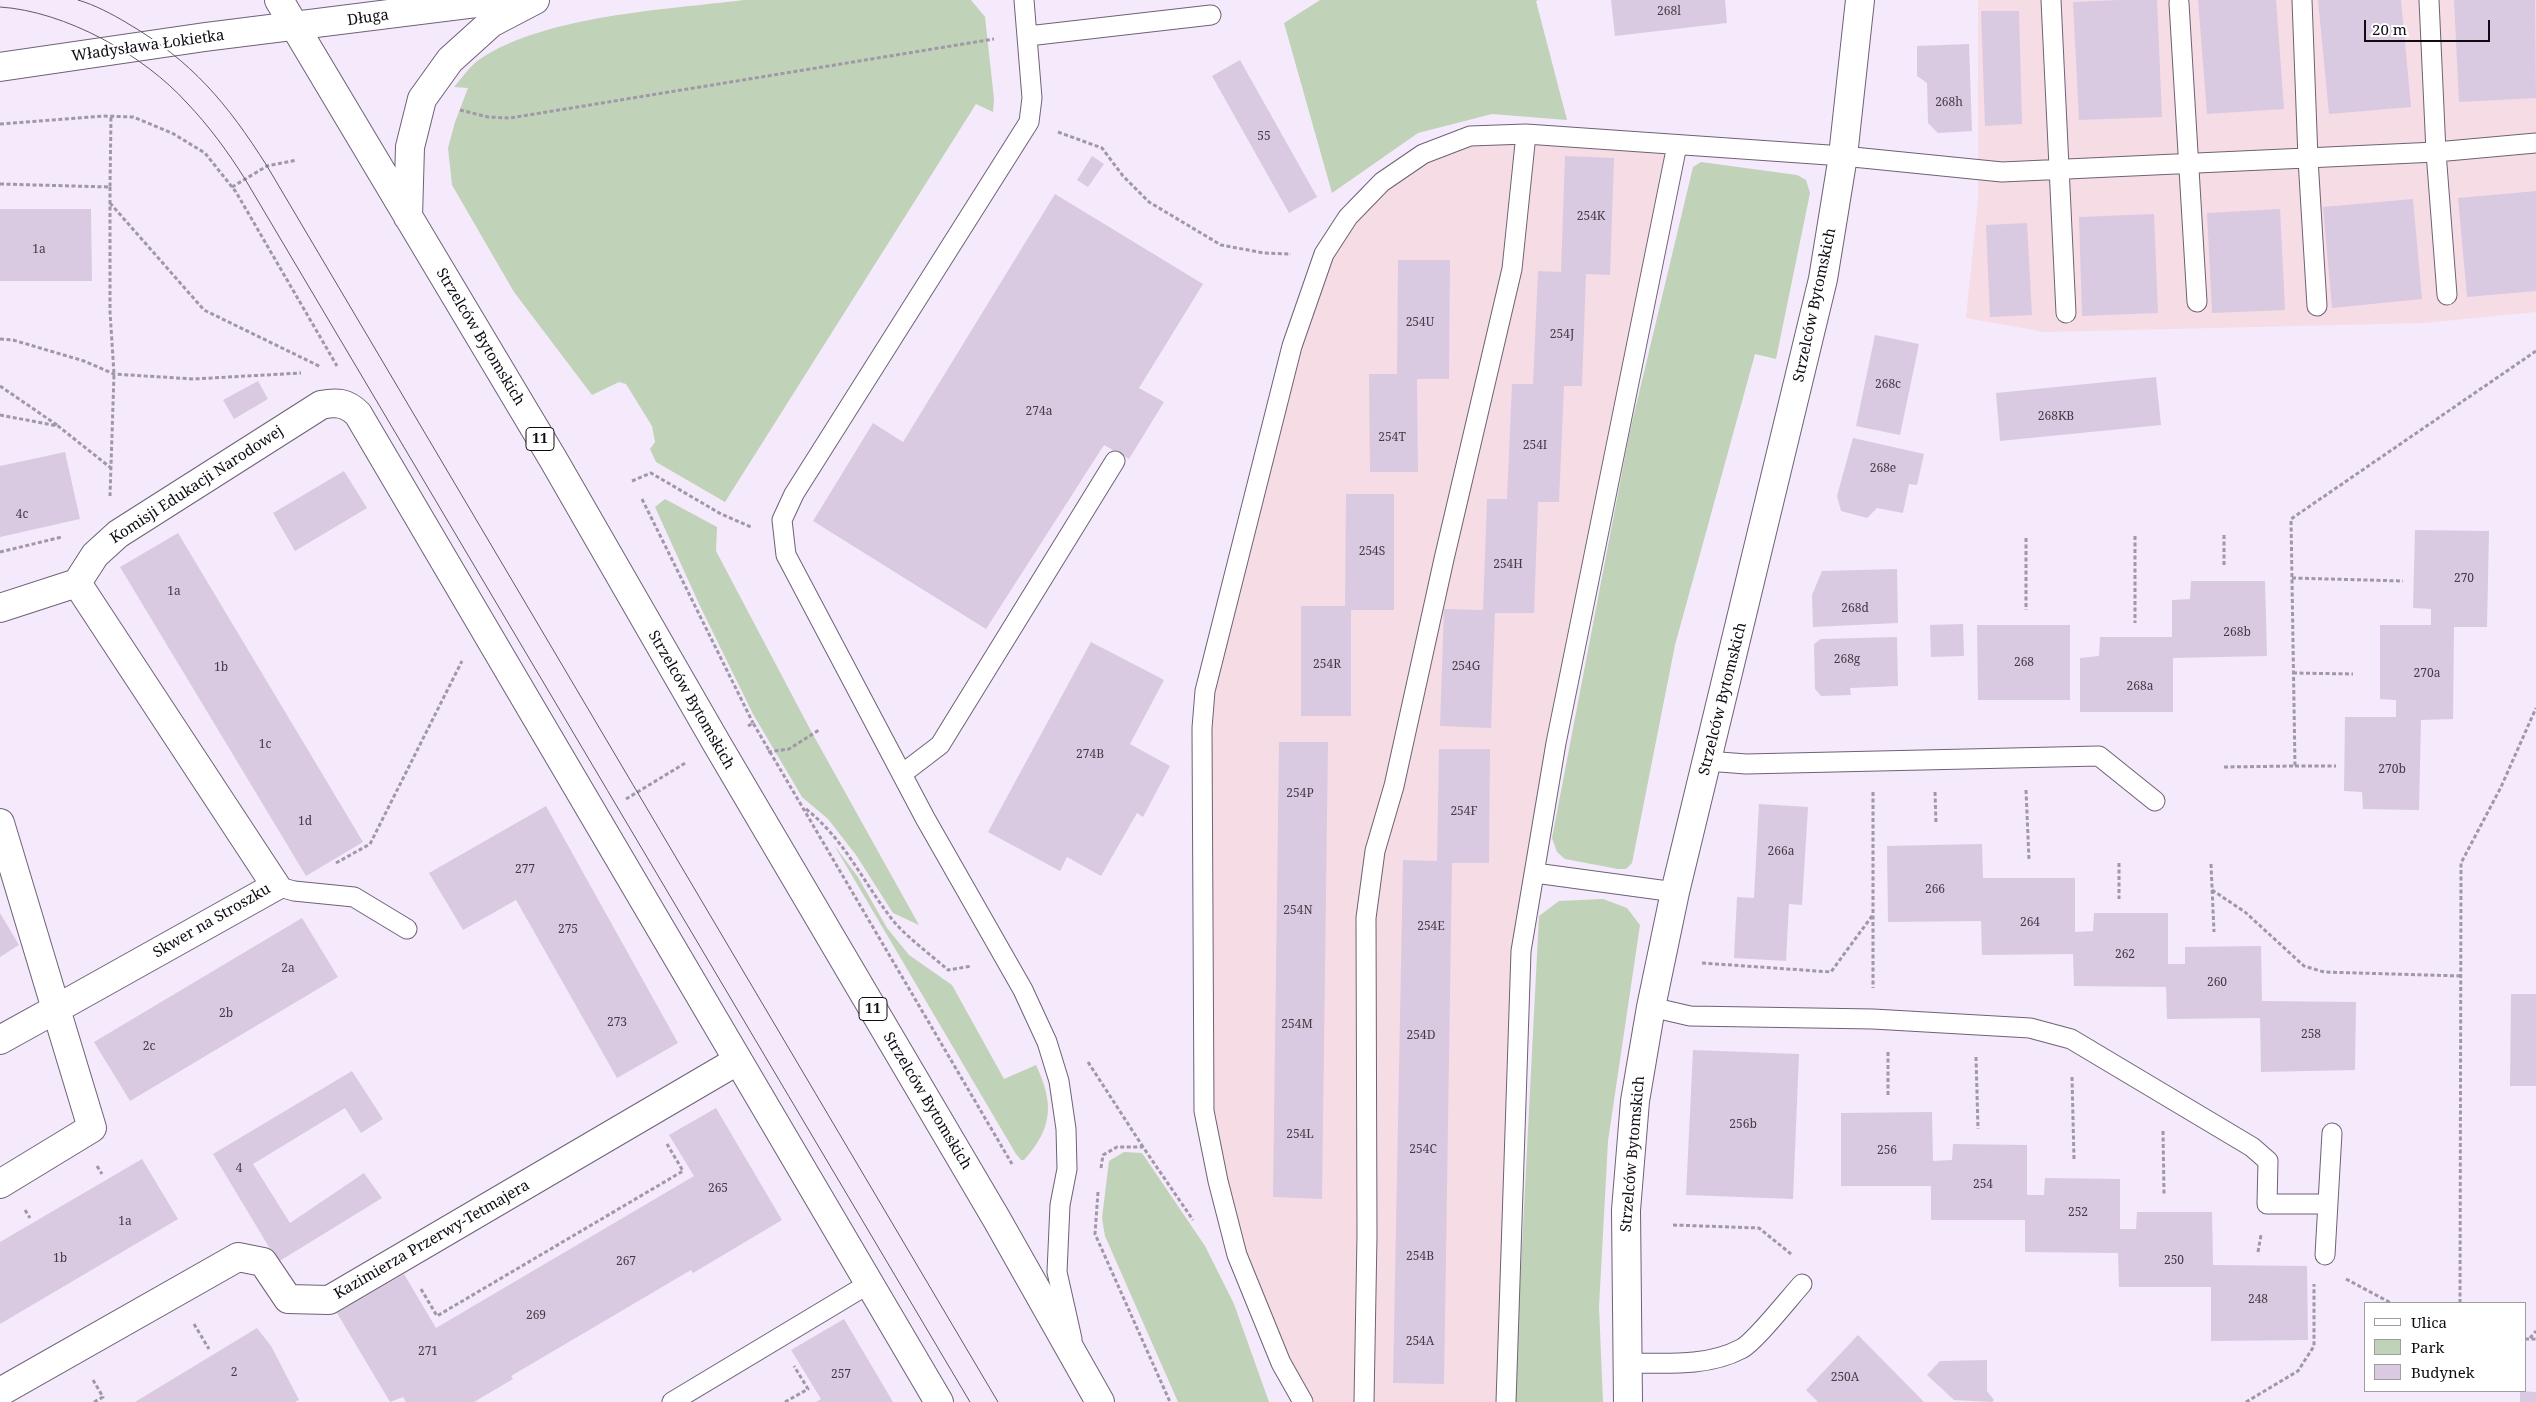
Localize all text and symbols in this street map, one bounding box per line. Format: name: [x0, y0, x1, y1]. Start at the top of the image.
house number: 268l: [1657, 5, 1681, 19]
street label: Długa: [346, 6, 390, 30]
scale bar: [2366, 10, 2492, 42]
text: 20 m: [2372, 19, 2407, 39]
street label: Władysława Łokietka: [70, 26, 226, 66]
house number: 268h: [1935, 96, 1963, 110]
house number: 55: [1257, 130, 1271, 144]
house number: 254K: [1577, 210, 1605, 224]
street label: Strzelców Bytomskich: [1790, 226, 1840, 384]
house number: 1a: [32, 243, 46, 257]
street label: Strzelców Bytomskich: [432, 265, 528, 409]
house number: 254U: [1406, 316, 1434, 330]
house number: 254J: [1550, 328, 1574, 342]
house number: 268c: [1875, 378, 1901, 392]
house number: 274a: [1026, 405, 1052, 419]
house number: 268KB: [2038, 410, 2074, 424]
street label: Komisji Edukacji Narodowej: [107, 422, 287, 548]
road number: 11: [526, 428, 554, 450]
house number: 254T: [1378, 431, 1406, 445]
house number: 254I: [1523, 439, 1547, 453]
house number: 268e: [1870, 462, 1896, 476]
house number: 4c: [16, 508, 28, 522]
house number: 254S: [1359, 545, 1385, 559]
house number: 254H: [1493, 558, 1523, 572]
house number: 270: [2454, 572, 2474, 586]
house number: 1a: [167, 585, 181, 599]
house number: 268d: [1841, 602, 1869, 616]
street label: Strzelców Bytomskich: [1695, 621, 1751, 777]
house number: 268b: [2223, 626, 2251, 640]
street label: Strzelców Bytomskich: [644, 627, 738, 773]
house number: 268g: [1834, 653, 1860, 667]
house number: 268: [2014, 656, 2034, 670]
house number: 254R: [1313, 658, 1341, 672]
house number: 254G: [1452, 660, 1480, 674]
house number: 1b: [214, 661, 228, 675]
house number: 270a: [2414, 667, 2440, 681]
house number: 268a: [2127, 680, 2153, 694]
house number: 1c: [259, 738, 271, 752]
house number: 274B: [1076, 748, 1104, 762]
house number: 270b: [2378, 763, 2406, 777]
house number: 254P: [1286, 787, 1314, 801]
house number: 254F: [1450, 805, 1478, 819]
house number: 1d: [298, 815, 312, 829]
house number: 266a: [1768, 845, 1794, 859]
house number: 277: [515, 863, 535, 877]
street label: Skwer na Stroszku: [150, 880, 274, 962]
house number: 266: [1925, 883, 1945, 897]
house number: 254N: [1283, 904, 1313, 918]
house number: 264: [2020, 916, 2040, 930]
house number: 254E: [1417, 920, 1445, 934]
house number: 275: [558, 923, 578, 937]
house number: 262: [2115, 948, 2135, 962]
house number: 2a: [281, 962, 295, 976]
house number: 260: [2207, 976, 2227, 990]
road number: 11: [859, 998, 887, 1021]
house number: 2b: [219, 1007, 233, 1021]
house number: 273: [607, 1016, 627, 1030]
house number: 254M: [1281, 1018, 1313, 1032]
house number: 258: [2301, 1028, 2321, 1042]
street label: Strzelców Bytomskich: [879, 1029, 975, 1173]
house number: 254D: [1407, 1029, 1435, 1043]
house number: 2c: [143, 1040, 155, 1054]
street label: Strzelców Bytomskich: [1617, 1075, 1649, 1233]
house number: 256b: [1729, 1118, 1757, 1132]
house number: 254L: [1286, 1128, 1314, 1142]
house number: 254C: [1409, 1143, 1437, 1157]
house number: 256: [1877, 1144, 1897, 1158]
house number: 4: [236, 1162, 242, 1176]
street label: Kazimierza Przerwy-Tetmajera: [331, 1177, 533, 1303]
house number: 254: [1973, 1178, 1993, 1192]
house number: 265: [708, 1182, 728, 1196]
house number: 252: [2068, 1206, 2088, 1220]
house number: 1a: [118, 1215, 132, 1229]
house number: 254B: [1406, 1250, 1434, 1264]
house number: 1b: [53, 1252, 67, 1266]
house number: 250: [2164, 1254, 2184, 1268]
house number: 267: [616, 1255, 636, 1269]
house number: 248: [2248, 1293, 2268, 1307]
legend: [2364, 1302, 2526, 1392]
house number: 269: [526, 1309, 546, 1323]
text: Ulica: [2411, 1312, 2447, 1332]
house number: 254A: [1406, 1335, 1434, 1349]
text: Park: [2411, 1337, 2444, 1357]
house number: 271: [418, 1345, 438, 1359]
text: Budynek: [2411, 1362, 2475, 1382]
house number: 2: [231, 1366, 237, 1380]
house number: 257: [831, 1368, 851, 1382]
house number: 250A: [1831, 1371, 1859, 1385]

